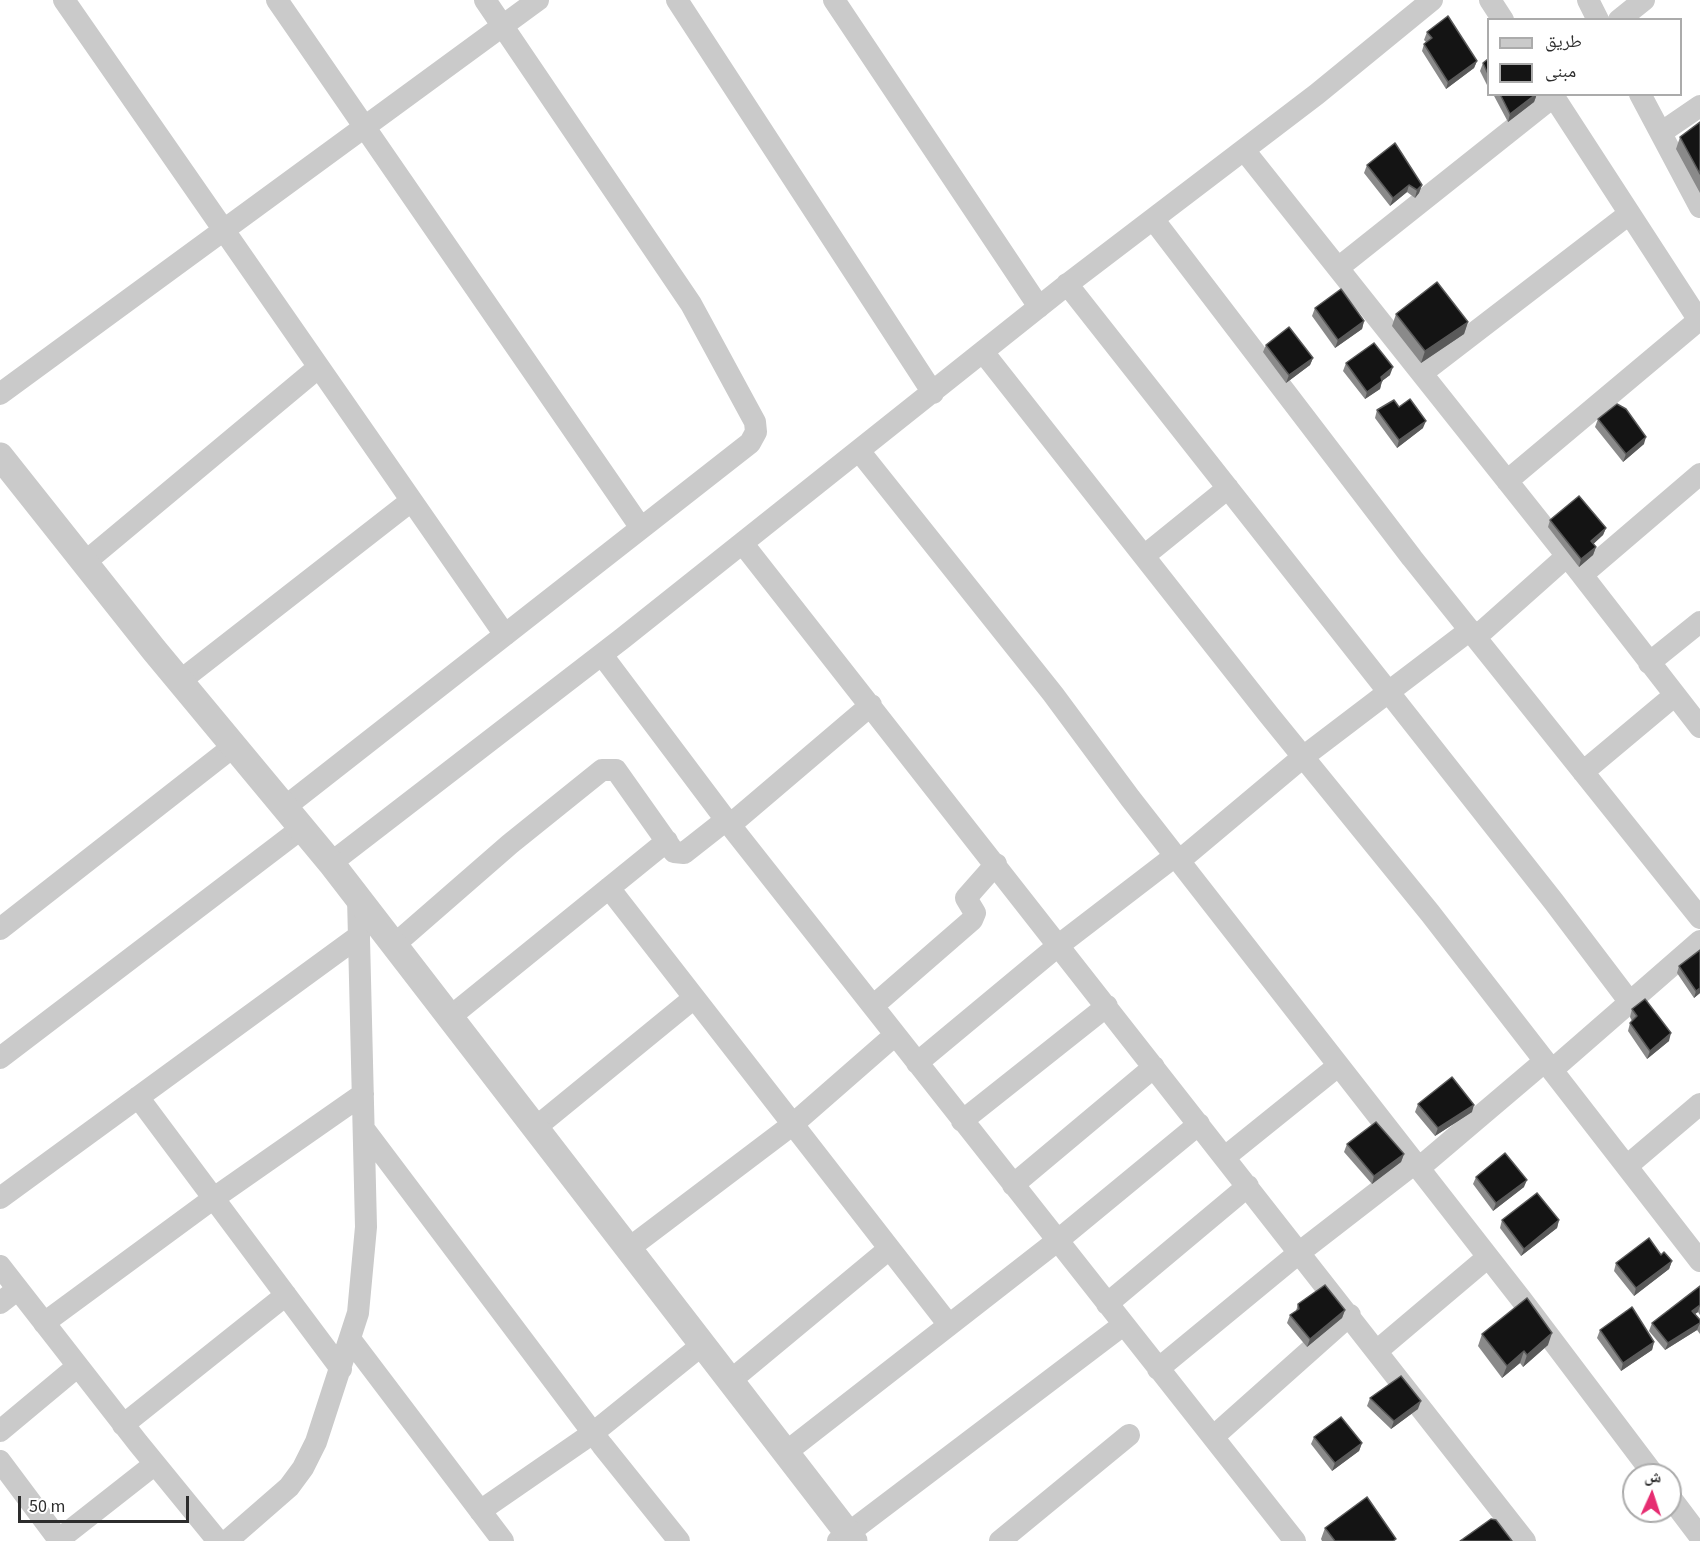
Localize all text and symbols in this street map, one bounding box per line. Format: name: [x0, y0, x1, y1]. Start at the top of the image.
legend: [1487, 18, 1682, 96]
text: طريق: [1545, 29, 1582, 54]
text: مبنى: [1545, 59, 1576, 84]
north arrow: [1622, 1463, 1682, 1523]
text: ش: [1644, 1466, 1662, 1488]
scale bar: [21, 1484, 192, 1522]
text: 50 m: [29, 1494, 65, 1519]

